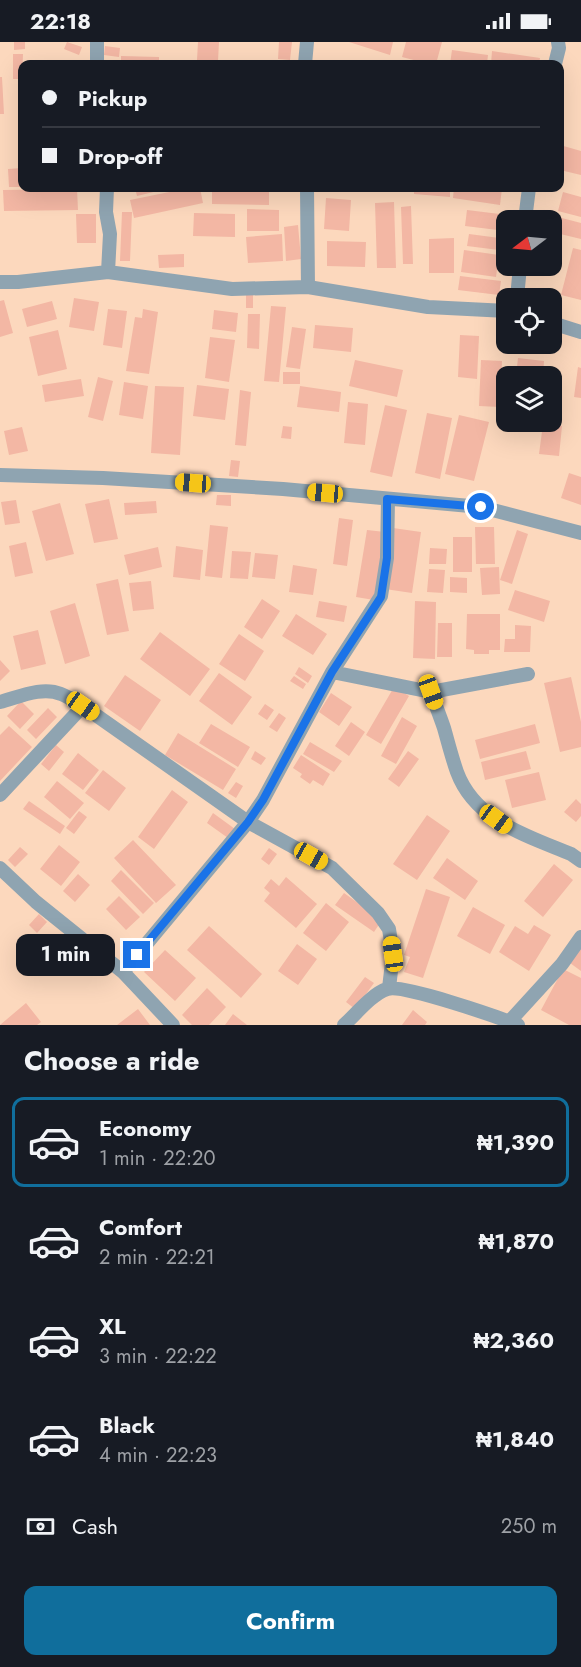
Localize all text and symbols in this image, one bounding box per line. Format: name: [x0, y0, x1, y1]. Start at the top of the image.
text: 22:18: [30, 5, 91, 37]
text: Pickup: [78, 82, 147, 114]
text: Drop-off: [78, 140, 162, 172]
north arrow: [496, 210, 562, 276]
map controls: [496, 210, 562, 432]
button: locate: [496, 288, 562, 354]
button: layers: [496, 366, 562, 432]
car: [174, 473, 212, 493]
car: [306, 482, 344, 504]
route start: [467, 493, 494, 520]
car: [416, 672, 446, 712]
car: [63, 688, 103, 724]
car: [476, 801, 516, 837]
car: [291, 839, 331, 873]
callout: 1 min: [17, 934, 116, 976]
car: [382, 935, 404, 973]
text: 1 min: [41, 940, 90, 969]
route end: [123, 941, 150, 968]
text: Choose a ride: [24, 1041, 199, 1080]
text: Economy: [99, 1112, 191, 1144]
icon: car: [27, 1115, 81, 1169]
text: ₦1,390: [477, 1126, 554, 1158]
text: 1 min · 22:20: [99, 1144, 215, 1173]
text: Comfort: [99, 1211, 182, 1243]
icon: car: [27, 1214, 81, 1268]
text: ₦1,870: [478, 1225, 554, 1257]
text: 2 min · 22:21: [99, 1243, 215, 1272]
text: XL: [99, 1310, 126, 1342]
icon: car: [27, 1313, 81, 1367]
text: ₦2,360: [474, 1324, 554, 1356]
text: 3 min · 22:22: [99, 1342, 217, 1371]
text: Black: [99, 1409, 155, 1441]
icon: car: [27, 1412, 81, 1466]
text: ₦1,840: [476, 1423, 554, 1455]
text: 4 min · 22:23: [99, 1441, 217, 1470]
icon: cash: [24, 1510, 57, 1543]
text: Cash: [72, 1510, 118, 1542]
text: 250 m: [501, 1512, 557, 1541]
button: Confirm: [24, 1586, 557, 1655]

